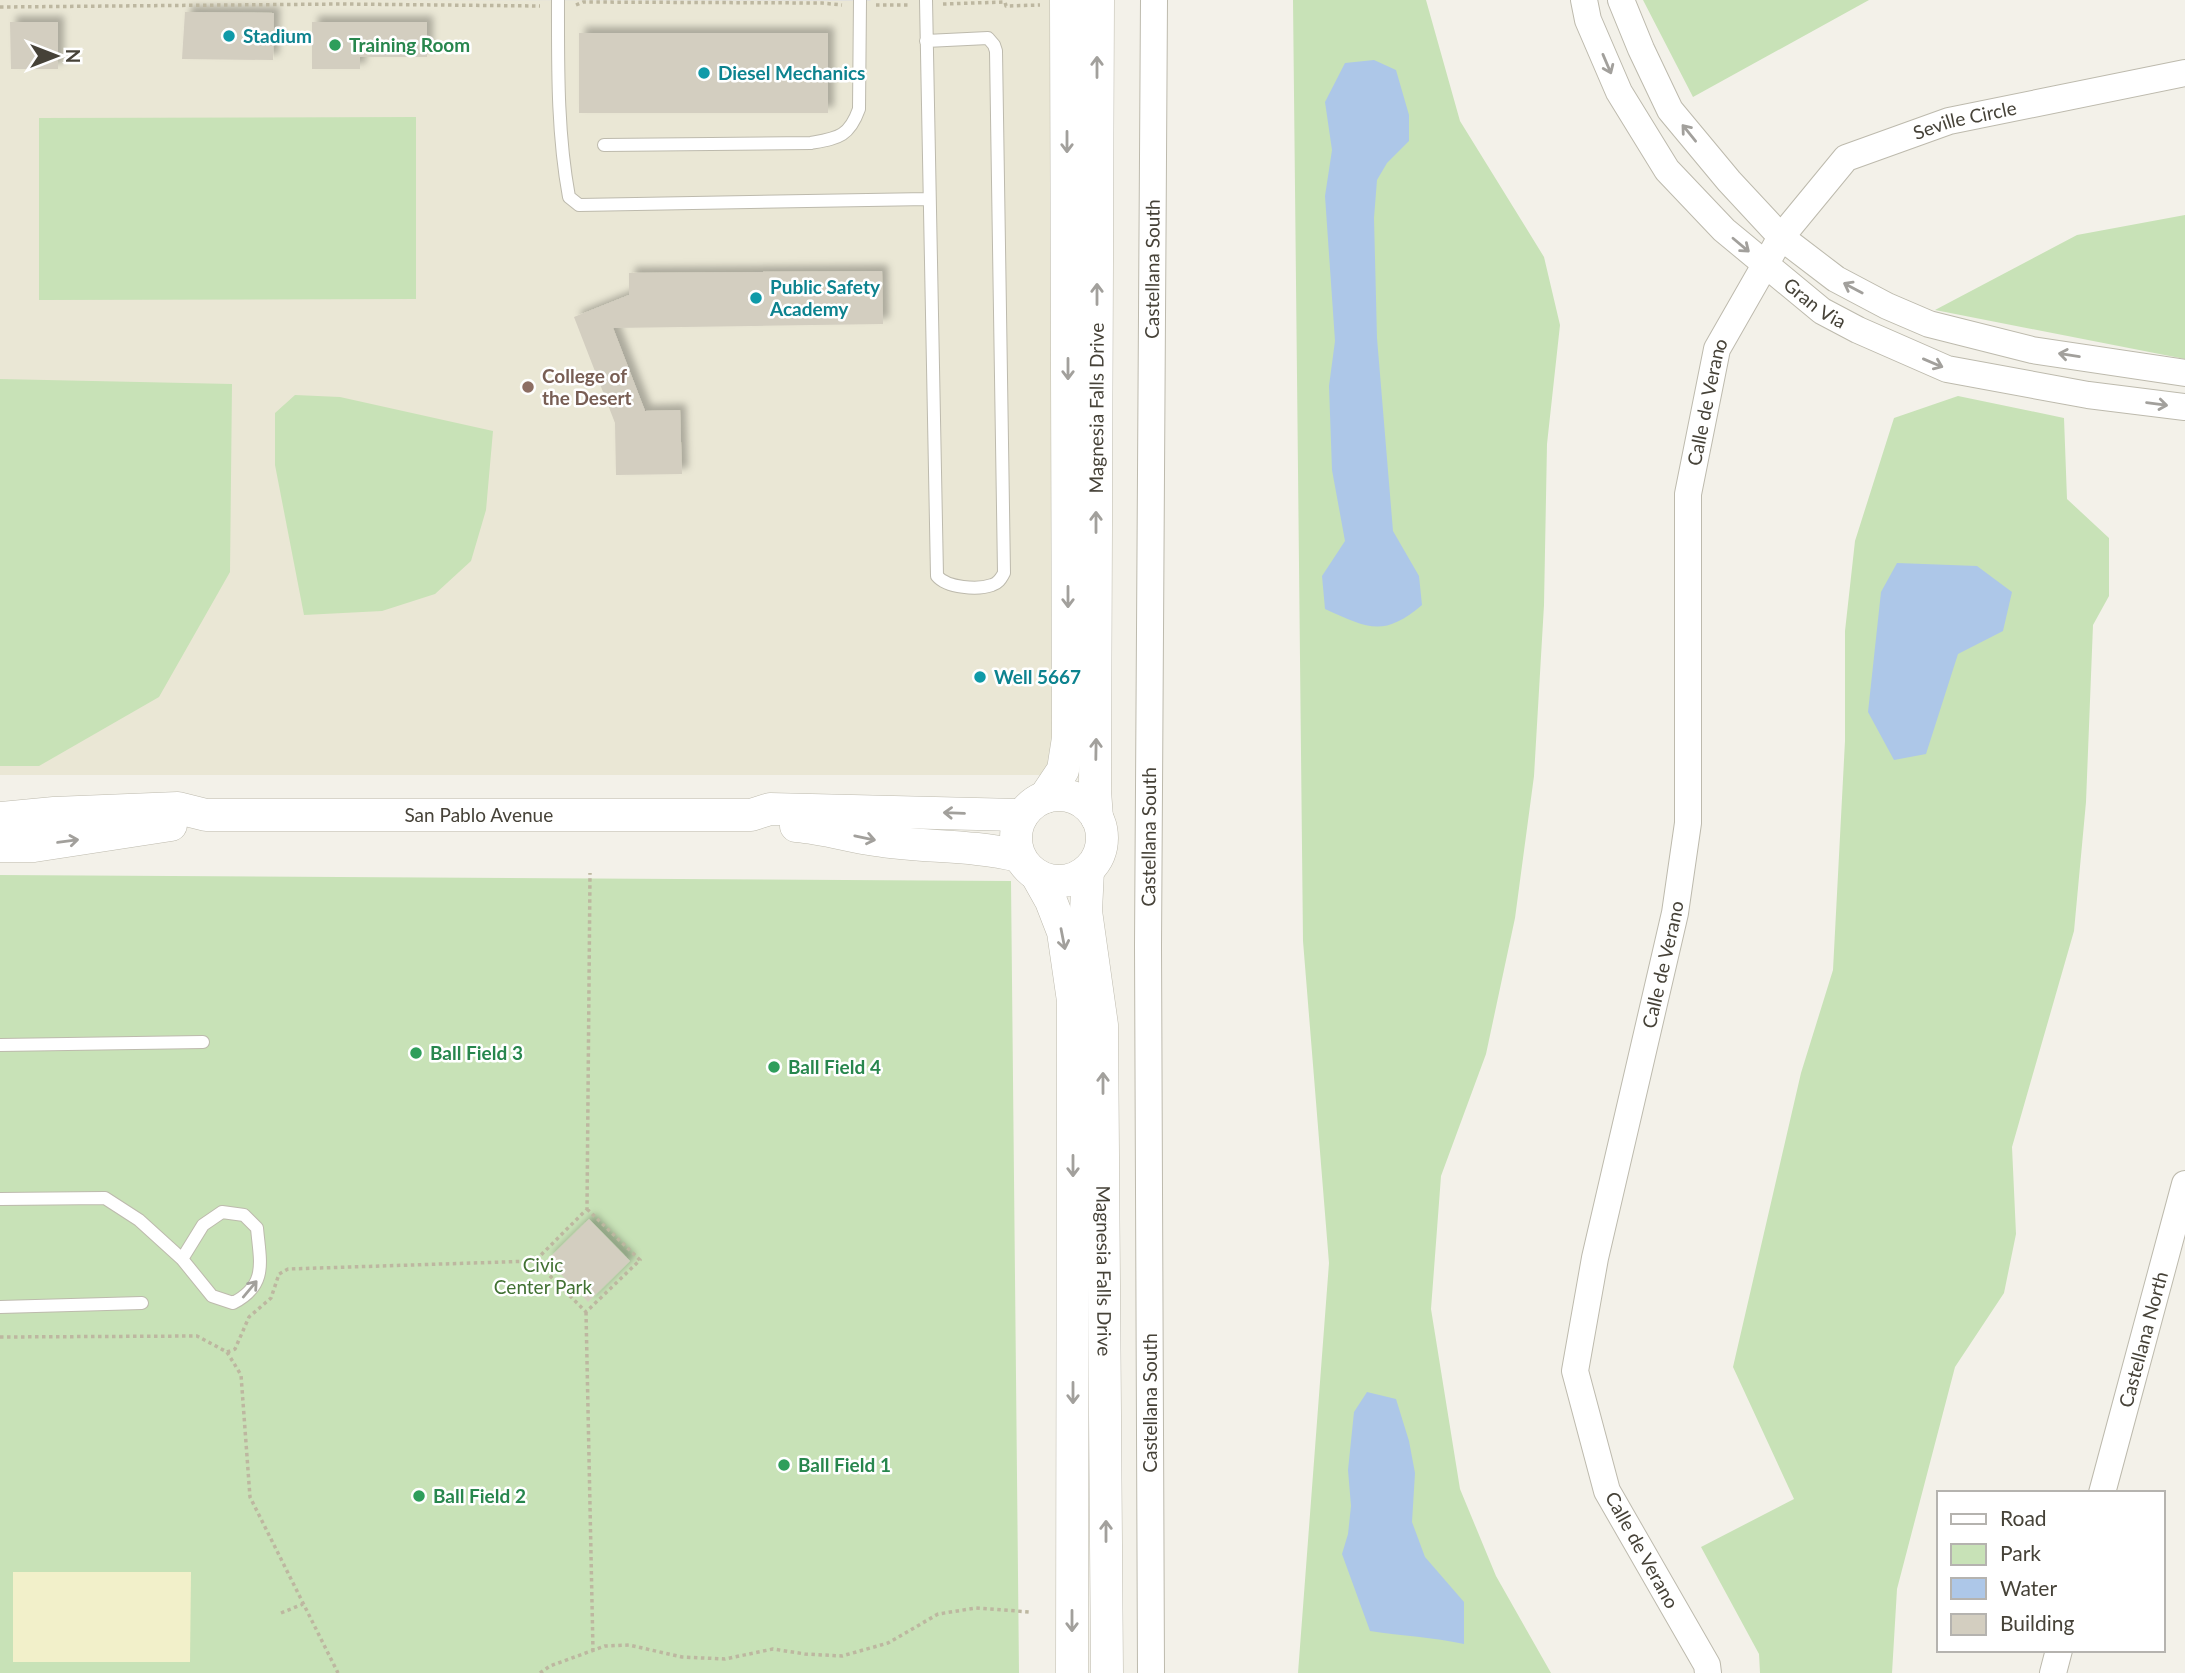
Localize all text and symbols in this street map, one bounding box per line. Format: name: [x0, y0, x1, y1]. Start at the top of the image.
north arrow: [21, 21, 91, 91]
place label: Stadium: [243, 24, 312, 47]
marker: Stadium: [221, 28, 237, 44]
place label: Training Room: [349, 33, 470, 56]
marker: Training Room: [327, 37, 343, 53]
text: N: [62, 49, 85, 63]
one-way arrow: [1601, 53, 1614, 74]
one-way arrow: [1090, 56, 1104, 79]
place label: Diesel Mechanics: [718, 61, 865, 84]
marker: Diesel Mechanics: [696, 65, 712, 81]
street label: Seville Circle: [1910, 96, 2018, 144]
one-way arrow: [1682, 125, 1697, 143]
one-way arrow: [1060, 130, 1074, 153]
street label: Castellana South: [1140, 199, 1164, 339]
one-way arrow: [1732, 237, 1750, 252]
street label: Gran Via: [1779, 272, 1850, 333]
place label: Public Safety Academy: [769, 275, 881, 320]
one-way arrow: [1843, 281, 1864, 295]
one-way arrow: [1090, 283, 1104, 306]
marker: Public Safety Academy: [748, 290, 764, 306]
street label: Magnesia Falls Drive: [1084, 323, 1108, 494]
street label: Calle de Verano: [1682, 333, 1732, 468]
one-way arrow: [2058, 348, 2081, 361]
one-way arrow: [1061, 357, 1075, 380]
one-way arrow: [1922, 357, 1944, 370]
place label: College of the Desert: [542, 364, 632, 409]
marker: College of the Desert: [520, 379, 536, 395]
one-way arrow: [2145, 397, 2167, 410]
one-way arrow: [1089, 511, 1103, 534]
one-way arrow: [1061, 585, 1075, 608]
place label: Well 5667: [994, 665, 1081, 688]
marker: Well 5667: [972, 669, 988, 685]
one-way arrow: [1089, 738, 1102, 761]
street label: Castellana South: [1136, 767, 1160, 907]
street label: San Pablo Avenue: [404, 803, 553, 826]
one-way arrow: [942, 807, 965, 820]
one-way arrow: [853, 832, 876, 845]
one-way arrow: [56, 834, 79, 847]
street label: Calle de Verano: [1637, 899, 1688, 1030]
one-way arrow: [1057, 927, 1071, 950]
place label: Ball Field 3: [430, 1041, 523, 1064]
marker: Ball Field 3: [408, 1045, 424, 1061]
place label: Ball Field 4: [788, 1055, 881, 1078]
marker: Ball Field 4: [766, 1059, 782, 1075]
one-way arrow: [1096, 1072, 1110, 1095]
one-way arrow: [1066, 1154, 1080, 1177]
street label: Magnesia Falls Drive: [1092, 1185, 1117, 1356]
park label: Civic Center Park: [494, 1253, 592, 1298]
street label: Castellana North: [2114, 1269, 2172, 1410]
one-way arrow: [242, 1280, 258, 1298]
street label: Castellana South: [1138, 1333, 1161, 1473]
one-way arrow: [1066, 1381, 1080, 1404]
place label: Ball Field 1: [798, 1453, 891, 1476]
marker: Ball Field 1: [776, 1457, 792, 1473]
place label: Ball Field 2: [433, 1484, 526, 1507]
street label: Calle de Verano: [1601, 1487, 1684, 1612]
marker: Ball Field 2: [411, 1488, 427, 1504]
legend: [1937, 1491, 2164, 1652]
text: Road: [2000, 1505, 2047, 1530]
one-way arrow: [1099, 1520, 1113, 1543]
text: Park: [2000, 1540, 2041, 1565]
text: Water: [2000, 1575, 2057, 1600]
one-way arrow: [1065, 1609, 1079, 1632]
text: Building: [2000, 1610, 2075, 1635]

